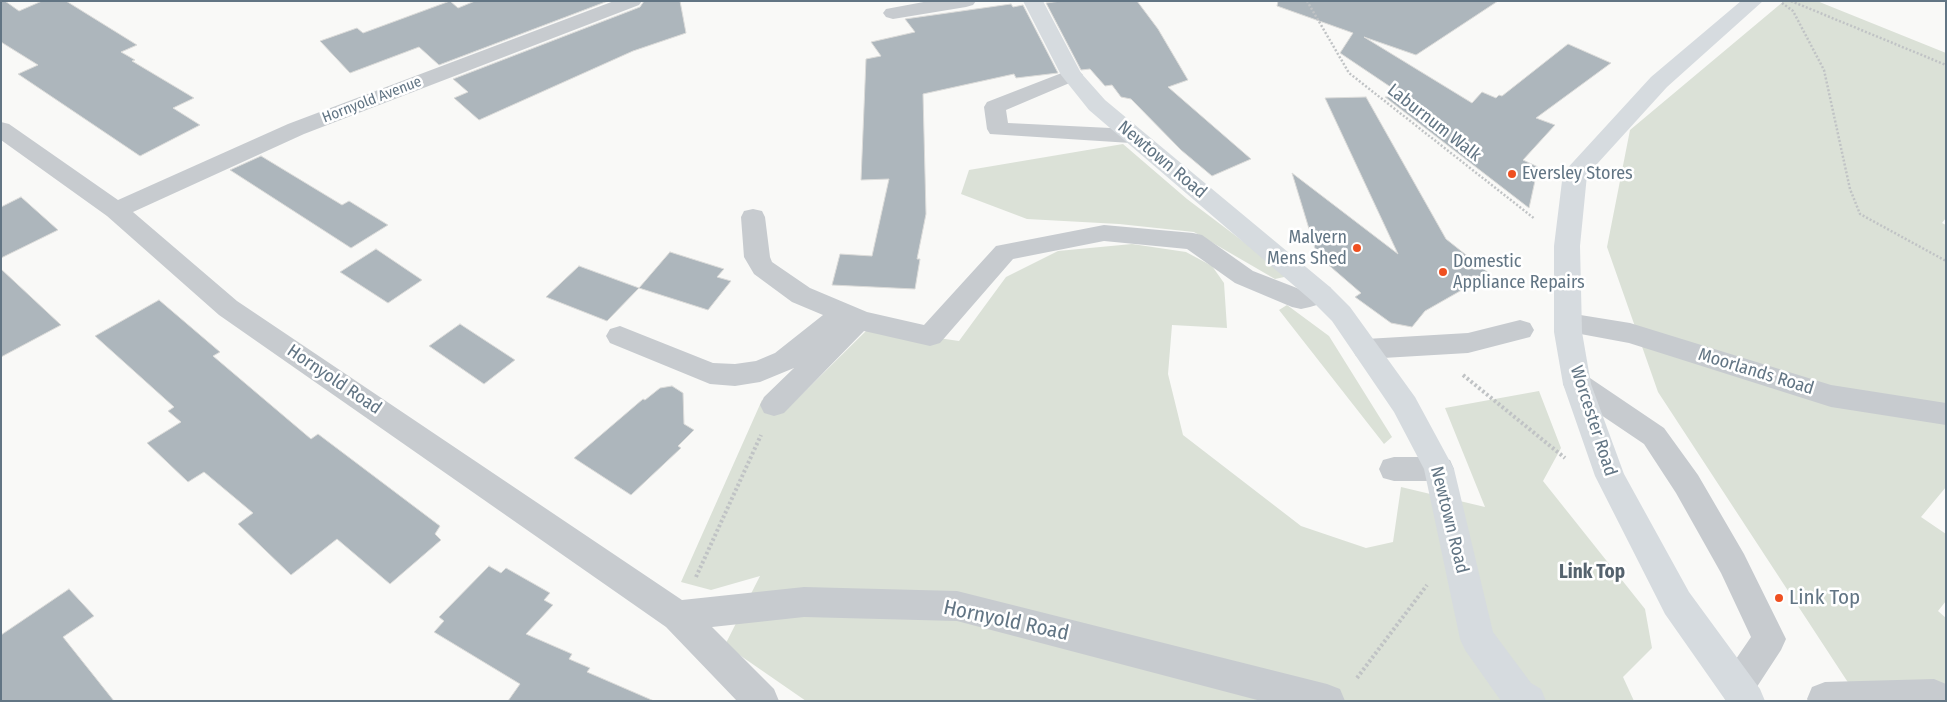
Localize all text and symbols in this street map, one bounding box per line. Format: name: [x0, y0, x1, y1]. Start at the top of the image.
street label: Hornyold Avenue: [320, 73, 424, 127]
street label: Laburnum Walk: [1383, 80, 1485, 166]
street label: Newtown Road: [1113, 117, 1211, 203]
place label: Eversley Stores: [1522, 163, 1633, 185]
marker: Eversley Stores: [1506, 168, 1518, 180]
place label: Malvern Mens Shed: [1267, 227, 1347, 270]
marker: Malvern Mens Shed: [1351, 242, 1363, 254]
place label: Domestic Appliance Repairs: [1453, 251, 1585, 294]
marker: Domestic Appliance Repairs: [1437, 266, 1449, 278]
street label: Hornyold Road: [283, 340, 385, 420]
street label: Moorlands Road: [1696, 344, 1816, 400]
street label: Worcester Road: [1565, 363, 1621, 479]
street label: Newtown Road: [1425, 464, 1473, 576]
district label: Link Top: [1559, 562, 1625, 584]
place label: Link Top: [1789, 585, 1860, 611]
marker: Link Top: [1773, 592, 1785, 604]
street label: Hornyold Road: [941, 595, 1071, 647]

